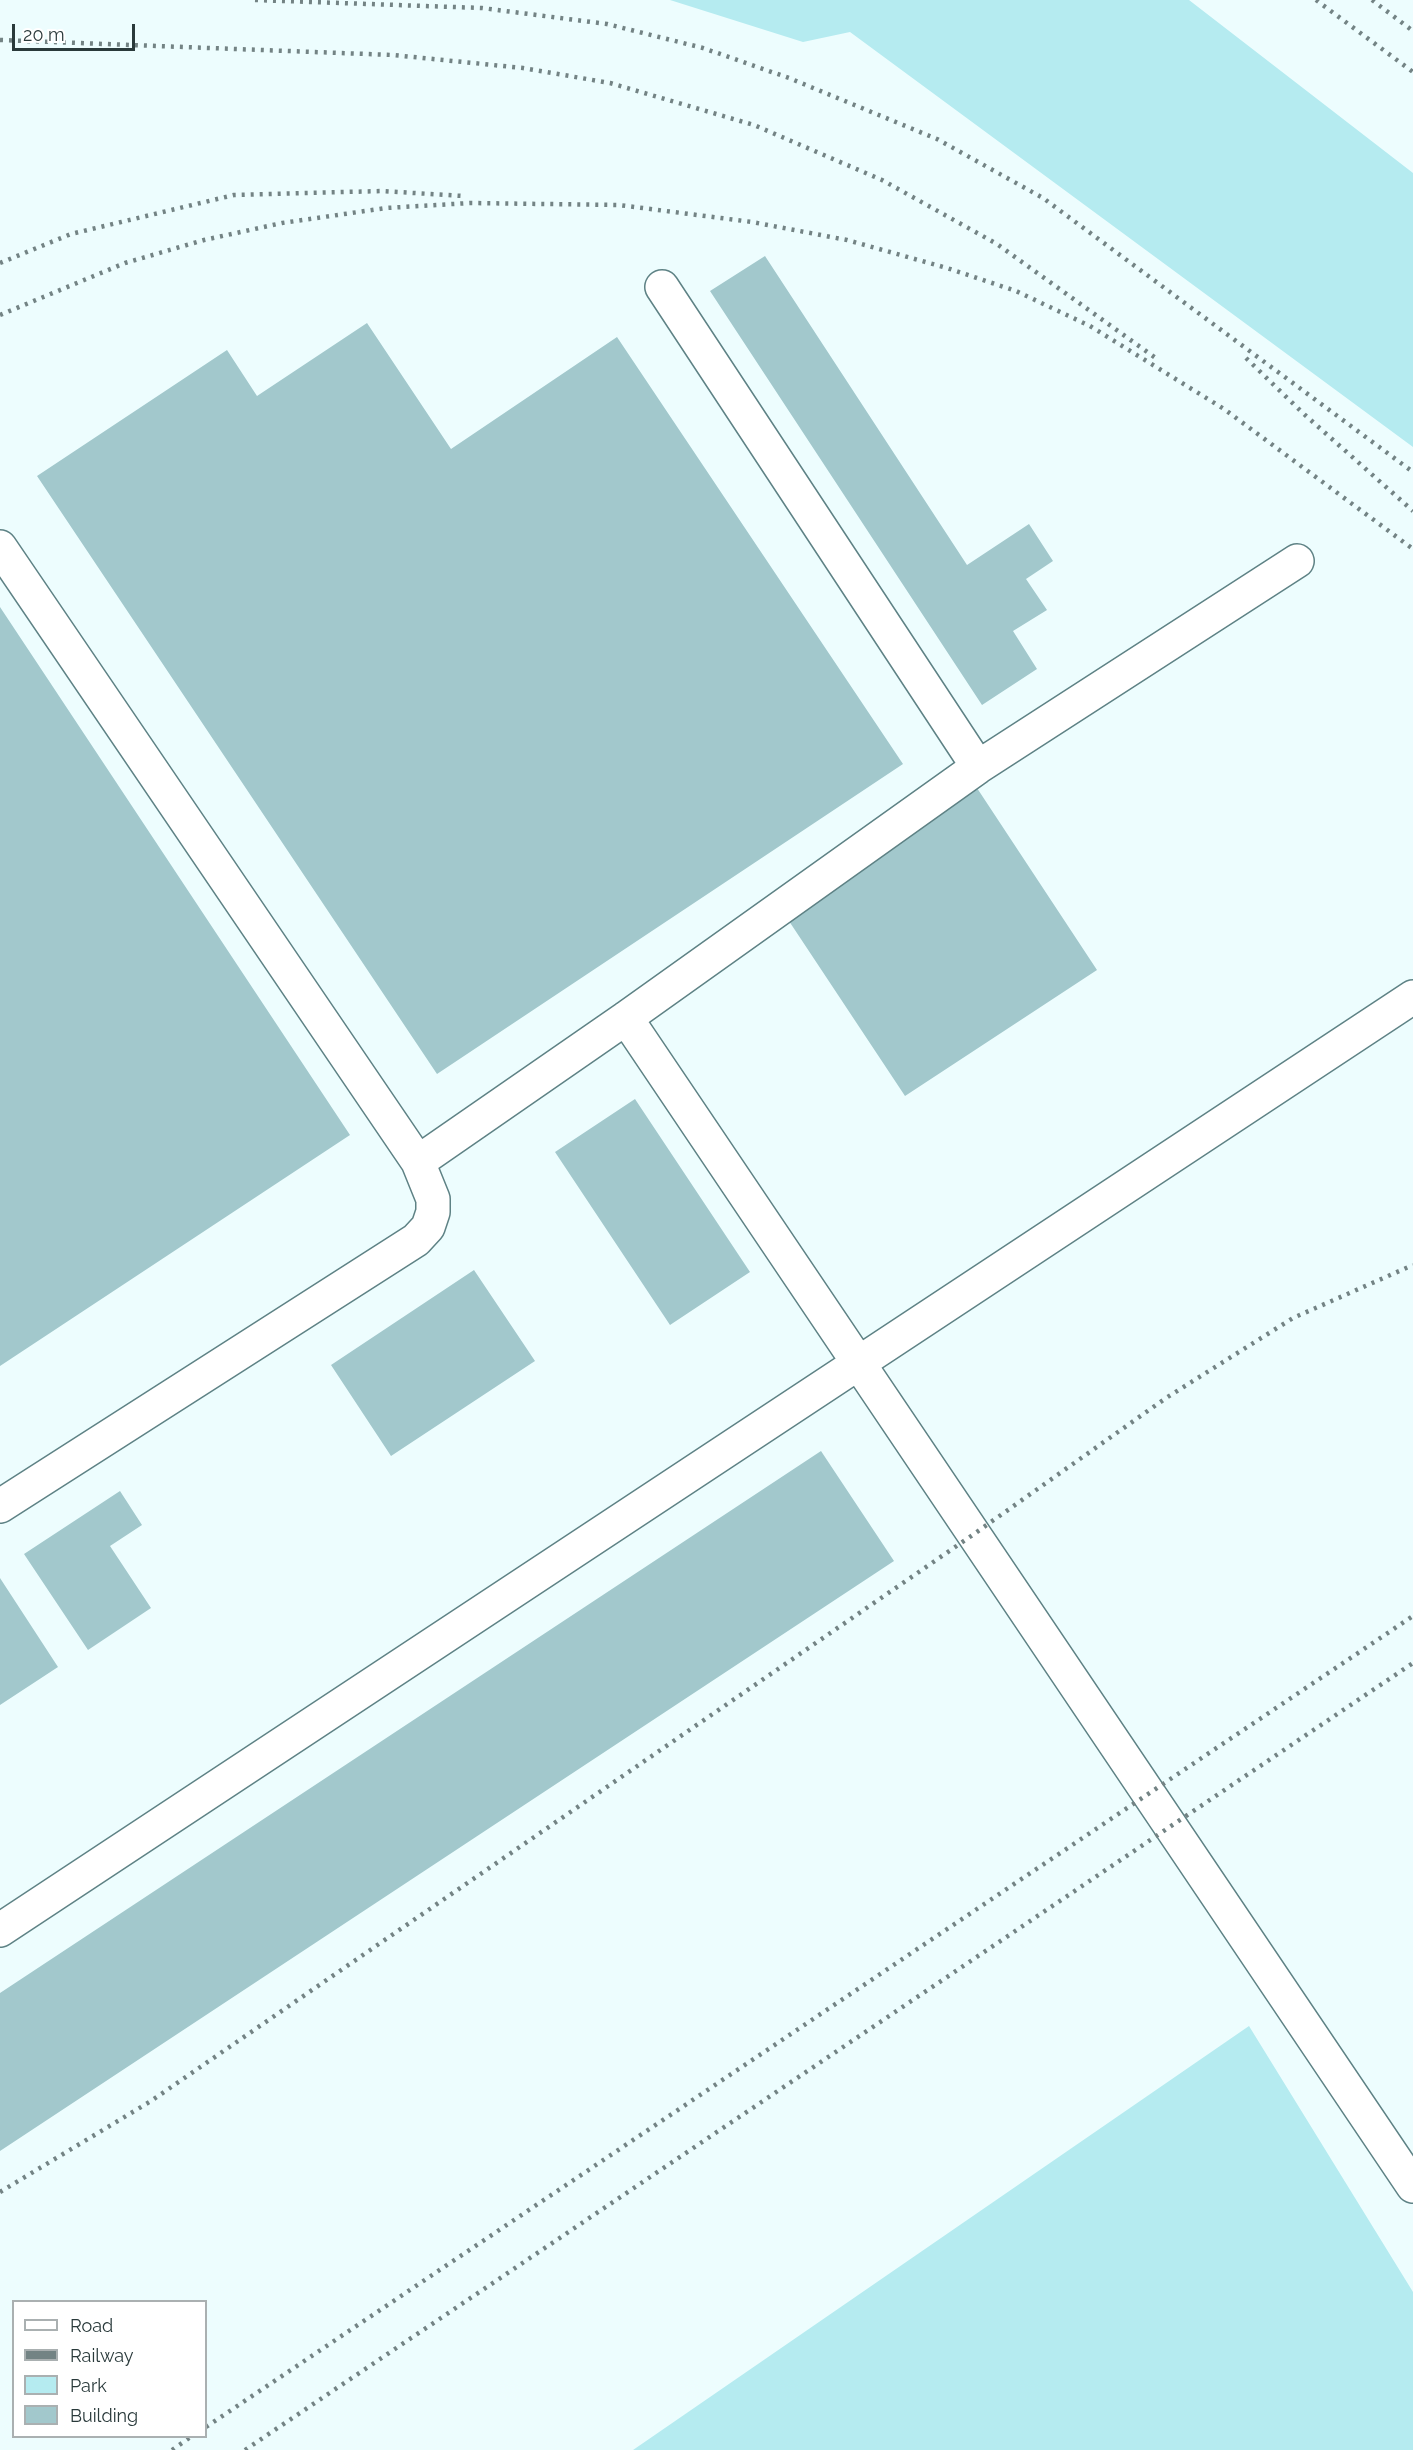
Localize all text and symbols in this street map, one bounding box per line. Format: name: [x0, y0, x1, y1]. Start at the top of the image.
scale bar: [15, 12, 138, 50]
text: 20 m: [23, 24, 65, 45]
legend: [12, 2300, 207, 2438]
text: Road: [70, 2315, 113, 2336]
text: Railway: [70, 2345, 134, 2366]
text: Park: [70, 2375, 107, 2396]
text: Building: [70, 2405, 138, 2426]

